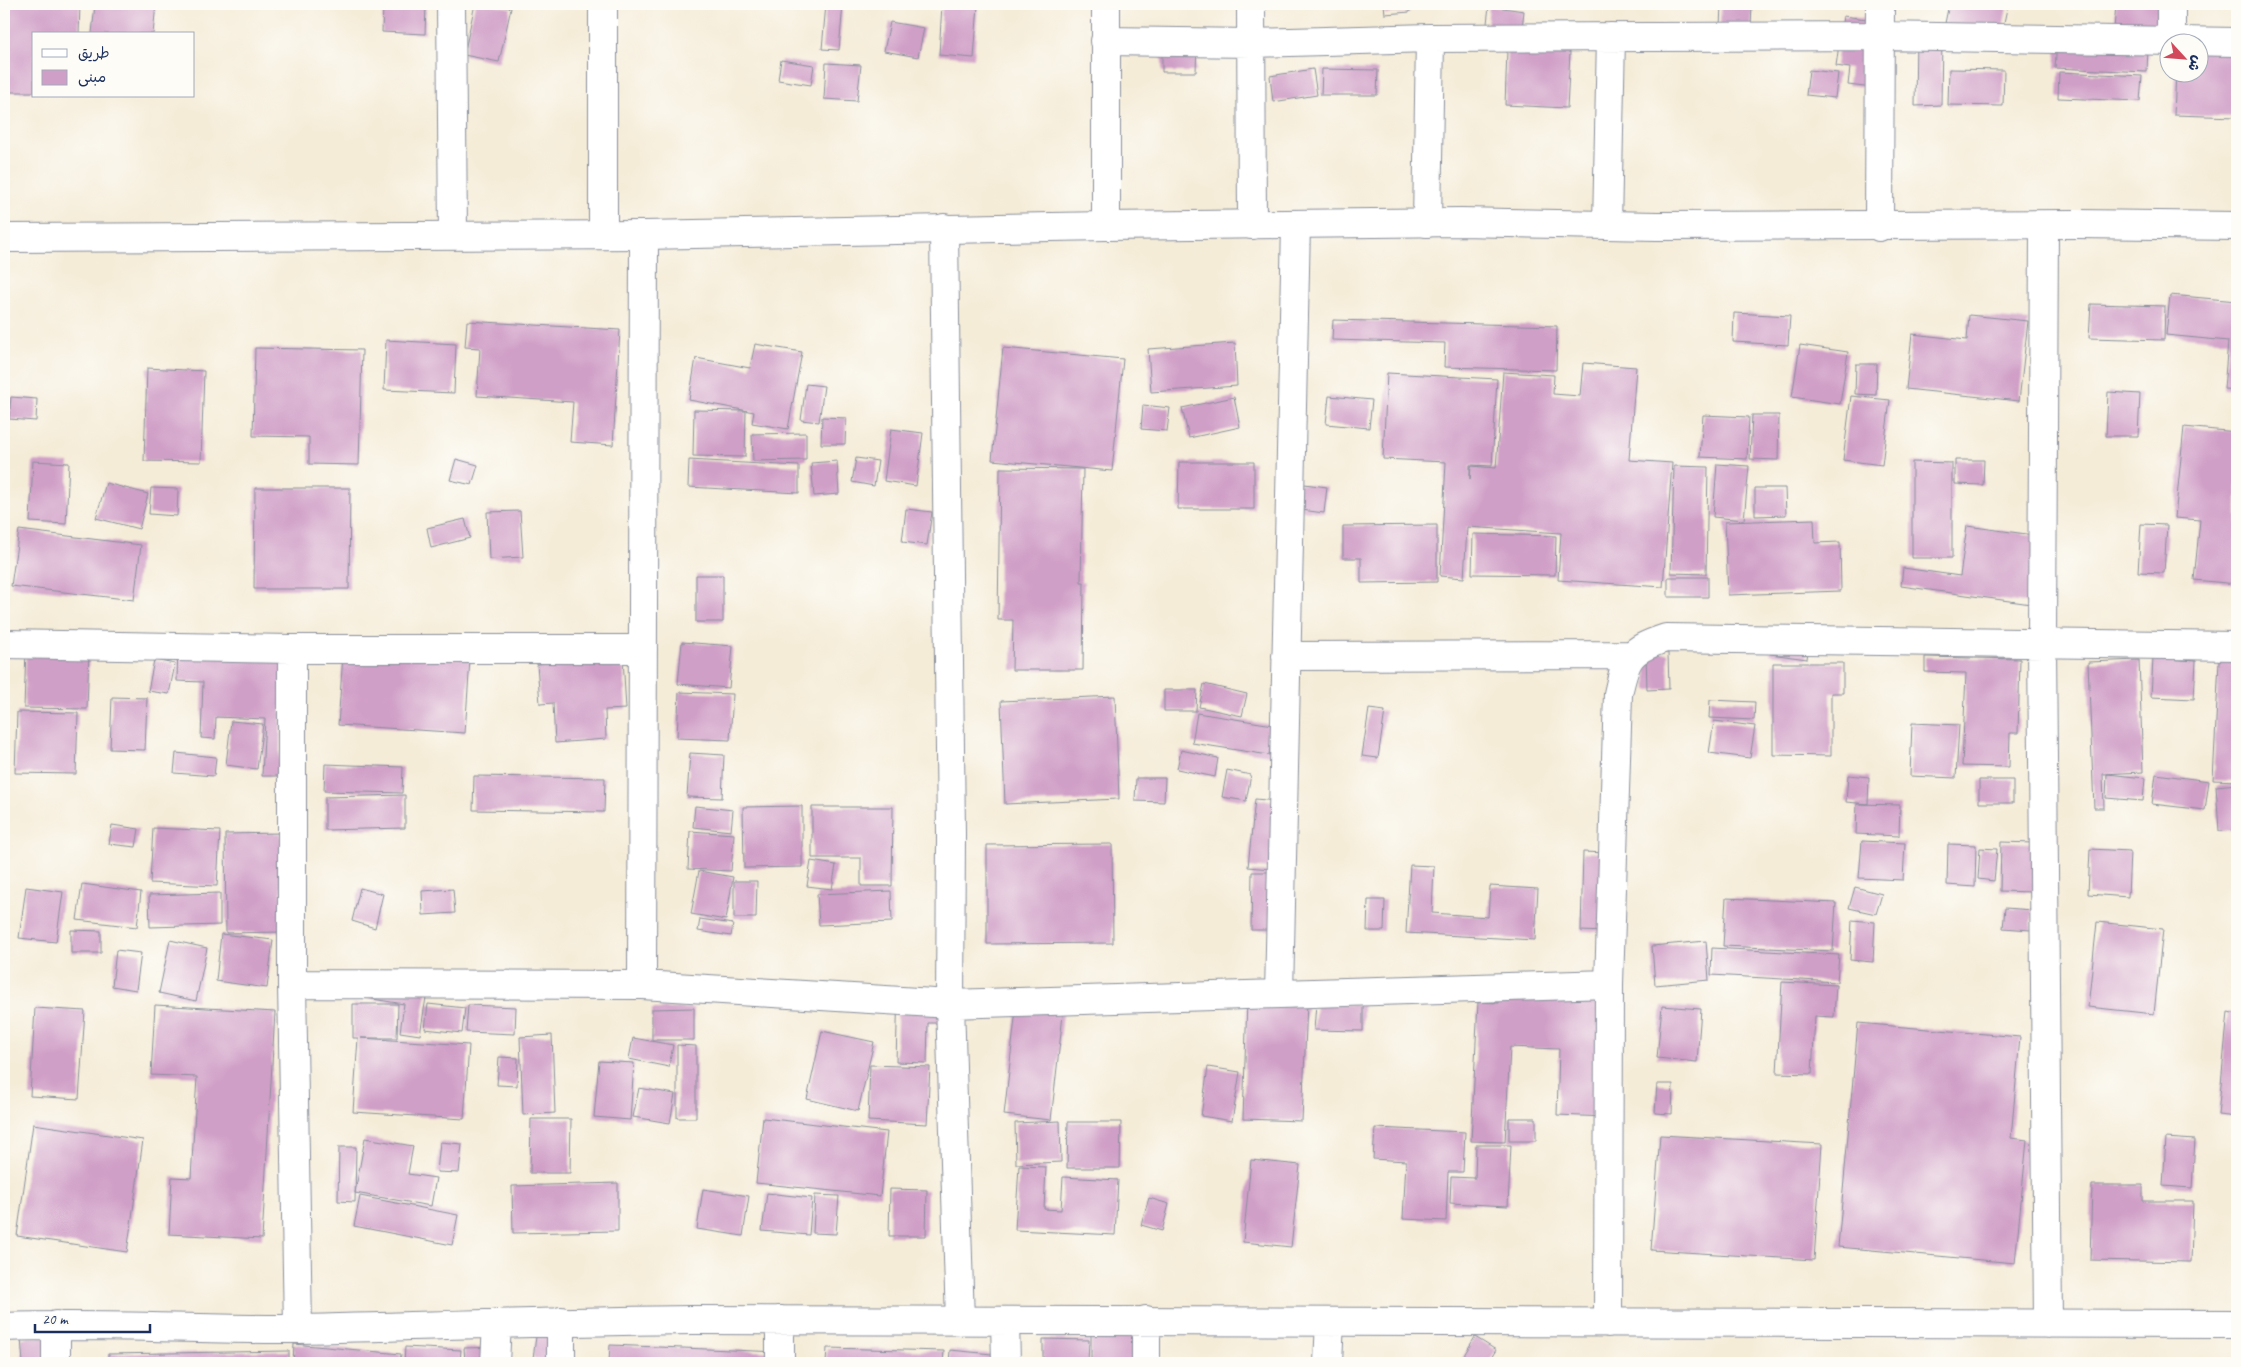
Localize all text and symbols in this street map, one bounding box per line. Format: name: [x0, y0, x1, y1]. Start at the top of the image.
legend: [32, 32, 195, 98]
north arrow: [2158, 32, 2208, 82]
text: طريق: [78, 44, 110, 63]
text: ش: [2184, 53, 2206, 74]
text: مبنى: [78, 68, 106, 87]
scale bar: [35, 1302, 150, 1334]
text: 20 m: [42, 1310, 69, 1329]

